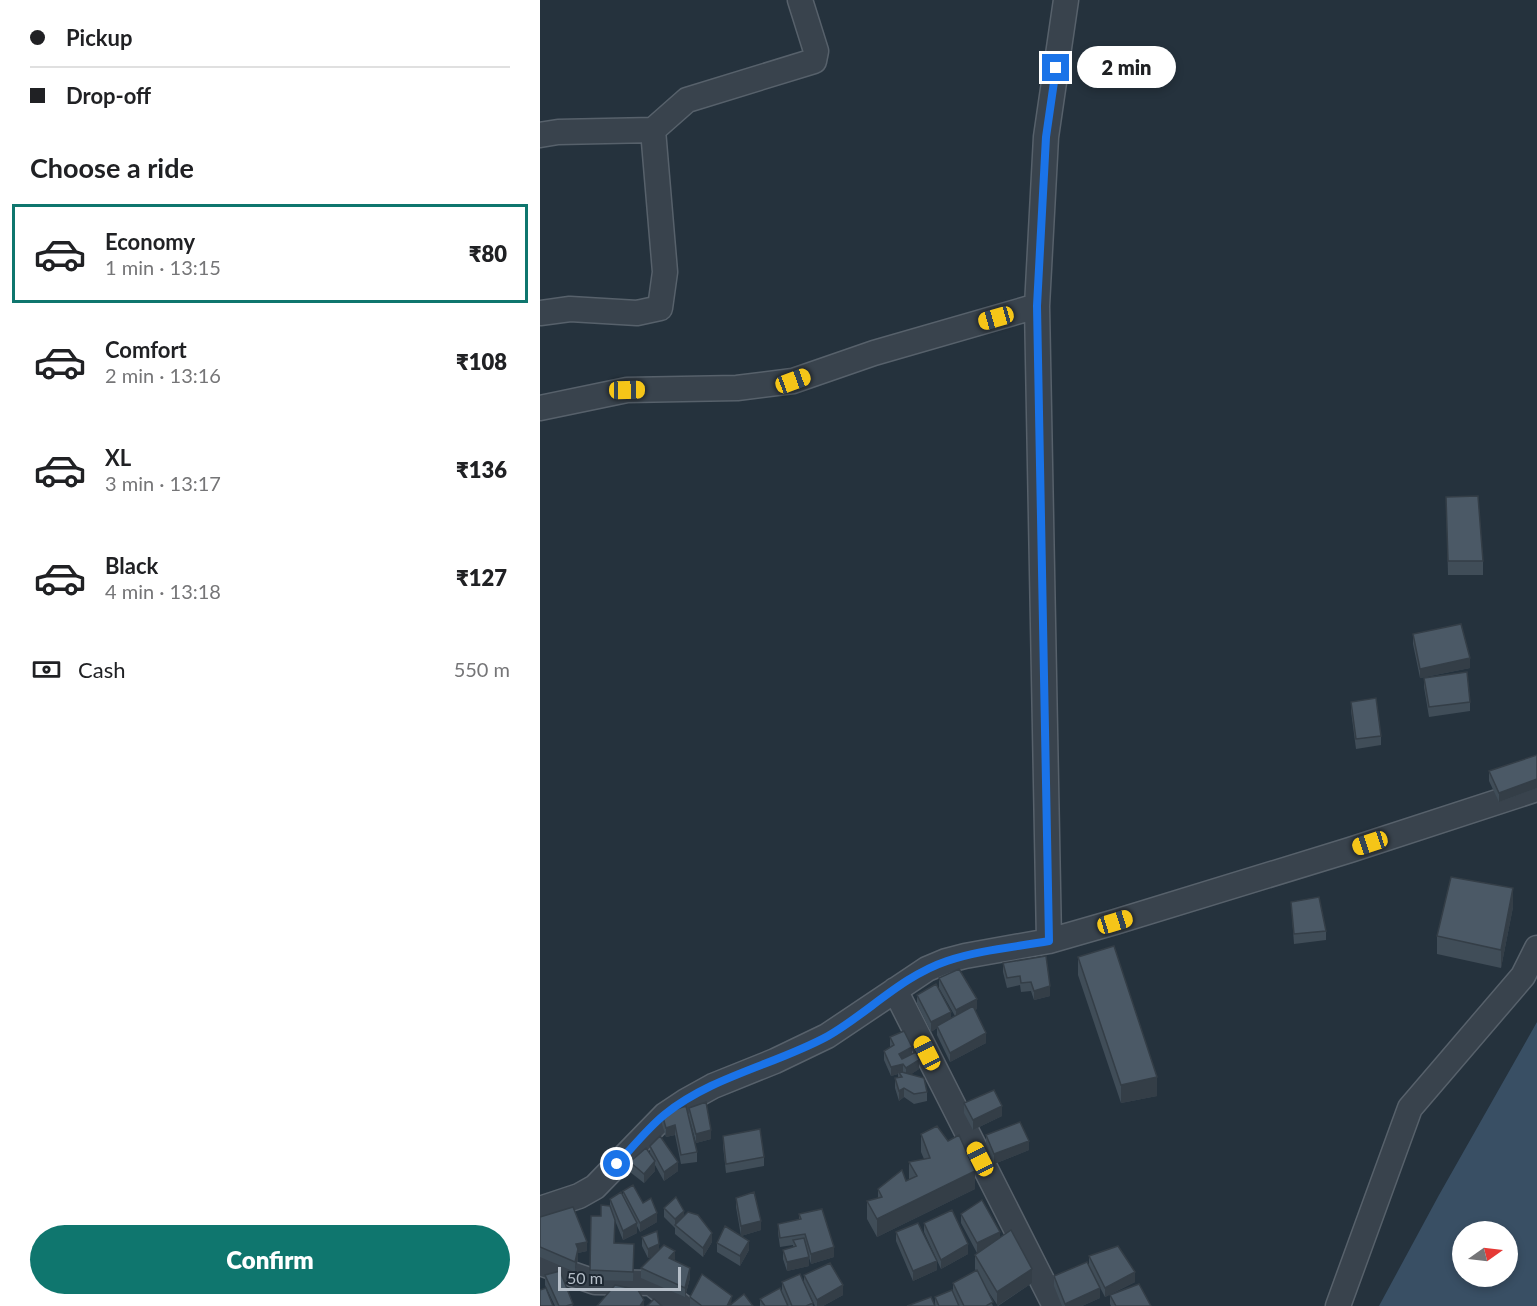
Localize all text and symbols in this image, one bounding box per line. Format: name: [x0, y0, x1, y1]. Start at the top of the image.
text: Pickup: [66, 24, 132, 51]
callout: 2 min: [1077, 47, 1176, 89]
route end: [1042, 54, 1069, 81]
text: 2 min: [1102, 55, 1151, 79]
text: Drop-off: [66, 82, 151, 109]
text: Choose a ride: [30, 151, 194, 184]
icon: car: [33, 227, 87, 281]
text: Economy: [105, 228, 195, 255]
text: ₹80: [469, 240, 507, 267]
text: 1 min · 13:15: [105, 255, 221, 279]
car: [976, 304, 1016, 332]
icon: car: [33, 335, 87, 389]
text: Comfort: [105, 336, 187, 363]
text: ₹108: [456, 348, 507, 375]
text: 2 min · 13:16: [105, 363, 221, 387]
car: [773, 366, 813, 396]
car: [609, 381, 645, 399]
icon: car: [33, 443, 87, 497]
text: XL: [105, 444, 131, 471]
text: ₹136: [456, 456, 507, 483]
text: 3 min · 13:17: [105, 471, 221, 495]
icon: car: [33, 551, 87, 605]
text: Black: [105, 552, 158, 579]
text: ₹127: [456, 564, 507, 591]
text: 4 min · 13:18: [105, 579, 221, 603]
icon: cash: [30, 653, 63, 686]
text: Cash: [78, 656, 125, 683]
text: 550 m: [454, 657, 510, 681]
car: [1350, 829, 1390, 857]
car: [1095, 908, 1135, 936]
car: [911, 1033, 943, 1073]
car: [964, 1139, 996, 1179]
route start: [603, 1150, 630, 1177]
north arrow: [1452, 1221, 1518, 1287]
map controls: [1452, 1221, 1518, 1287]
button: Confirm: [30, 1225, 510, 1294]
scale bar: [558, 1264, 681, 1292]
text: 50 m: [567, 1268, 603, 1287]

